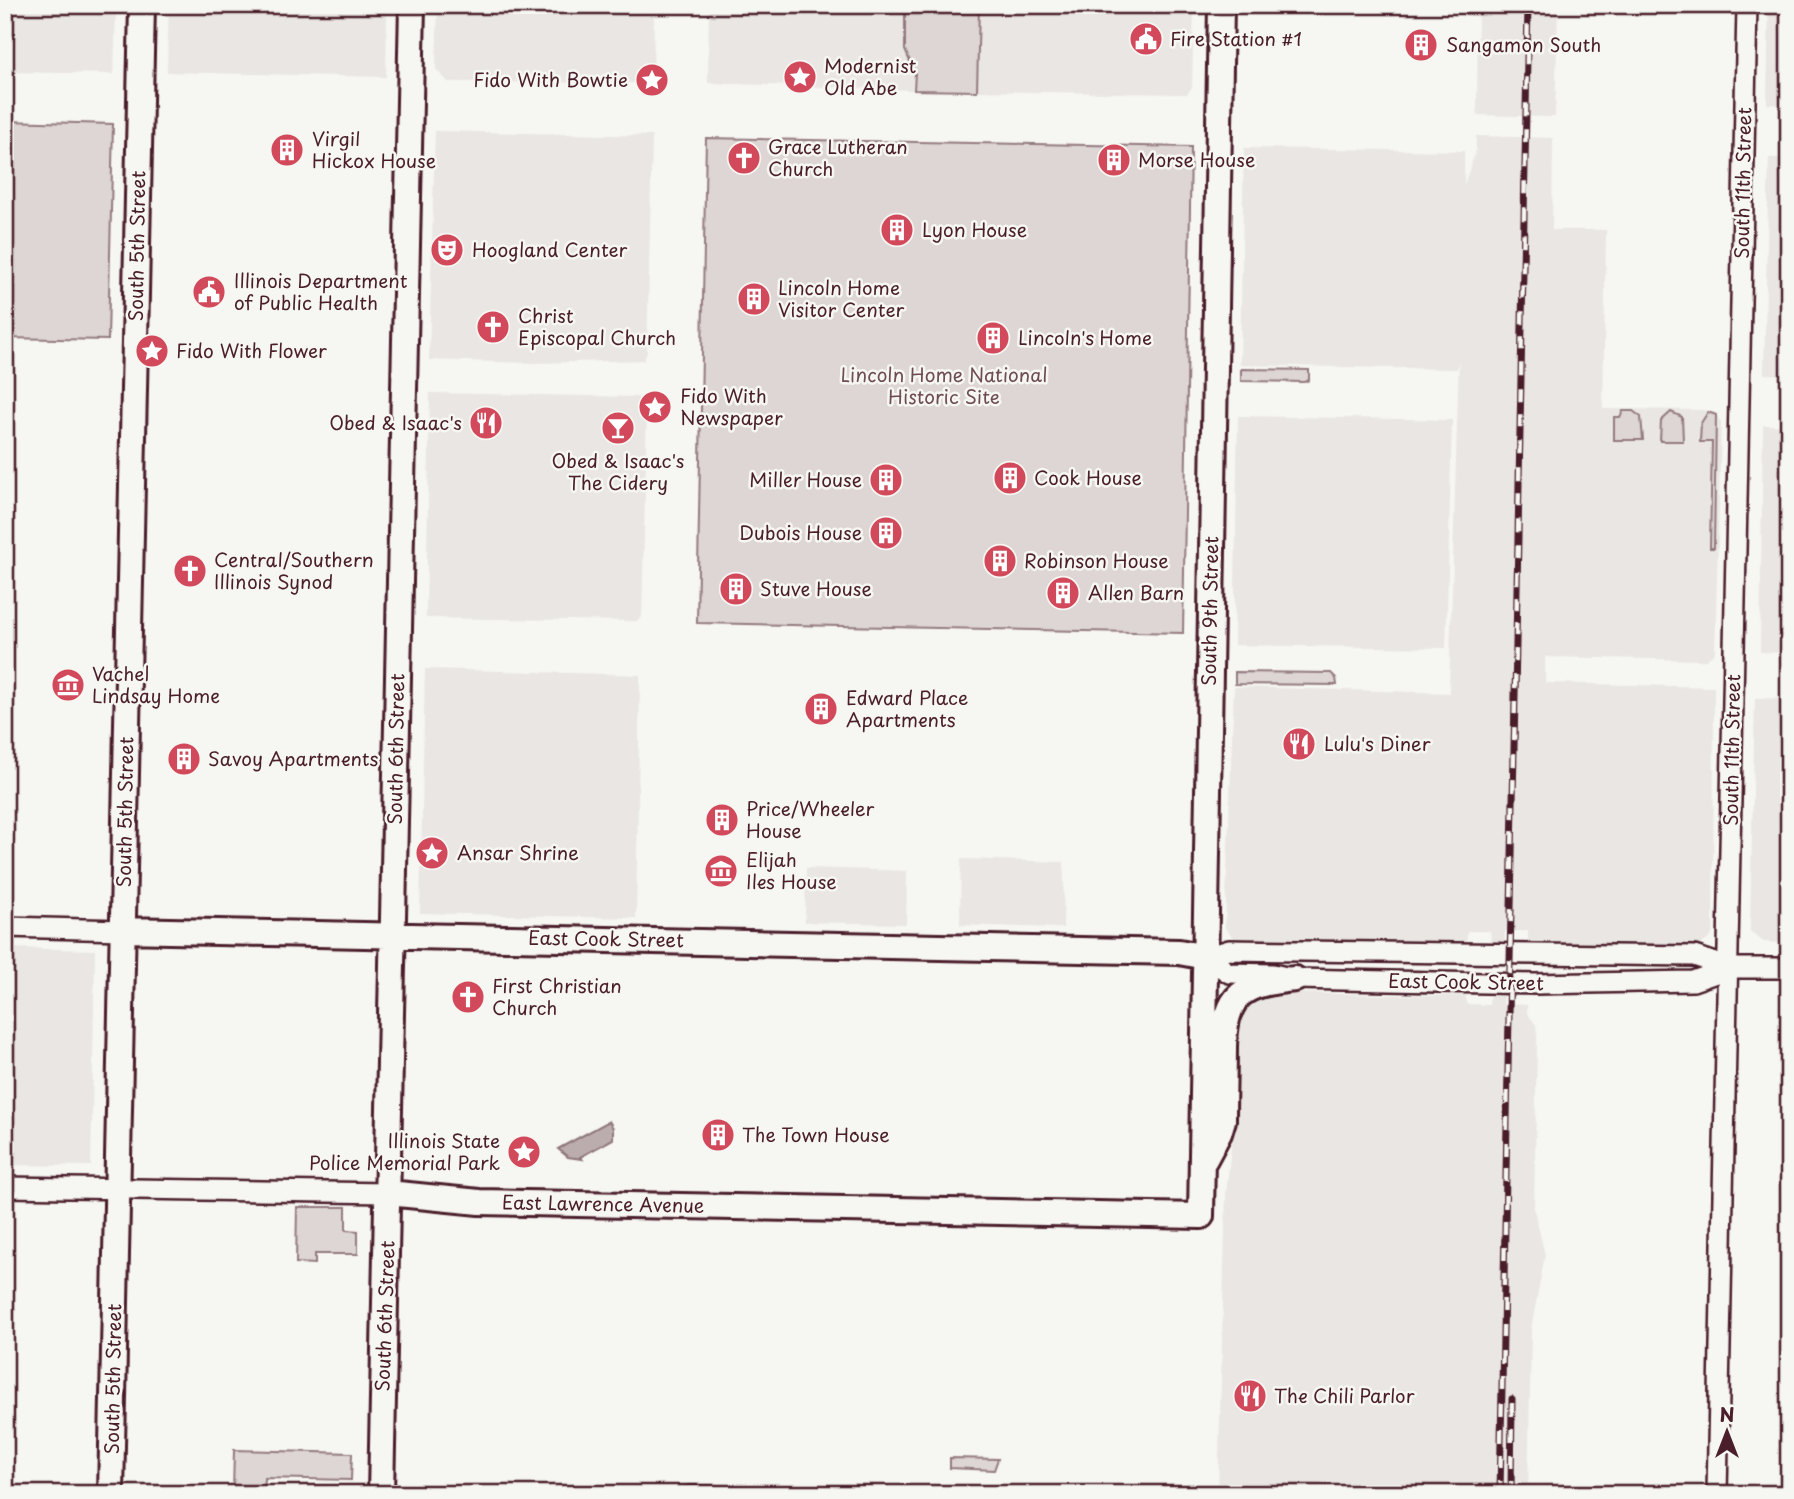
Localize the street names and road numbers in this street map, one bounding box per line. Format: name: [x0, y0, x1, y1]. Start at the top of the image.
street label: South 11th Street: [1727, 107, 1757, 259]
street label: South 5th Street: [121, 170, 151, 322]
street label: South 9th Street: [1194, 536, 1224, 686]
street label: South 6th Street: [380, 673, 410, 825]
street label: South 11th Street: [1716, 674, 1746, 826]
street label: South 5th Street: [109, 736, 139, 888]
street label: East Cook Street: [528, 923, 684, 953]
street label: East Cook Street: [1388, 966, 1544, 996]
street label: East Lawrence Avenue: [502, 1187, 705, 1219]
street label: South 6th Street: [367, 1240, 401, 1392]
street label: South 5th Street: [97, 1303, 127, 1455]

